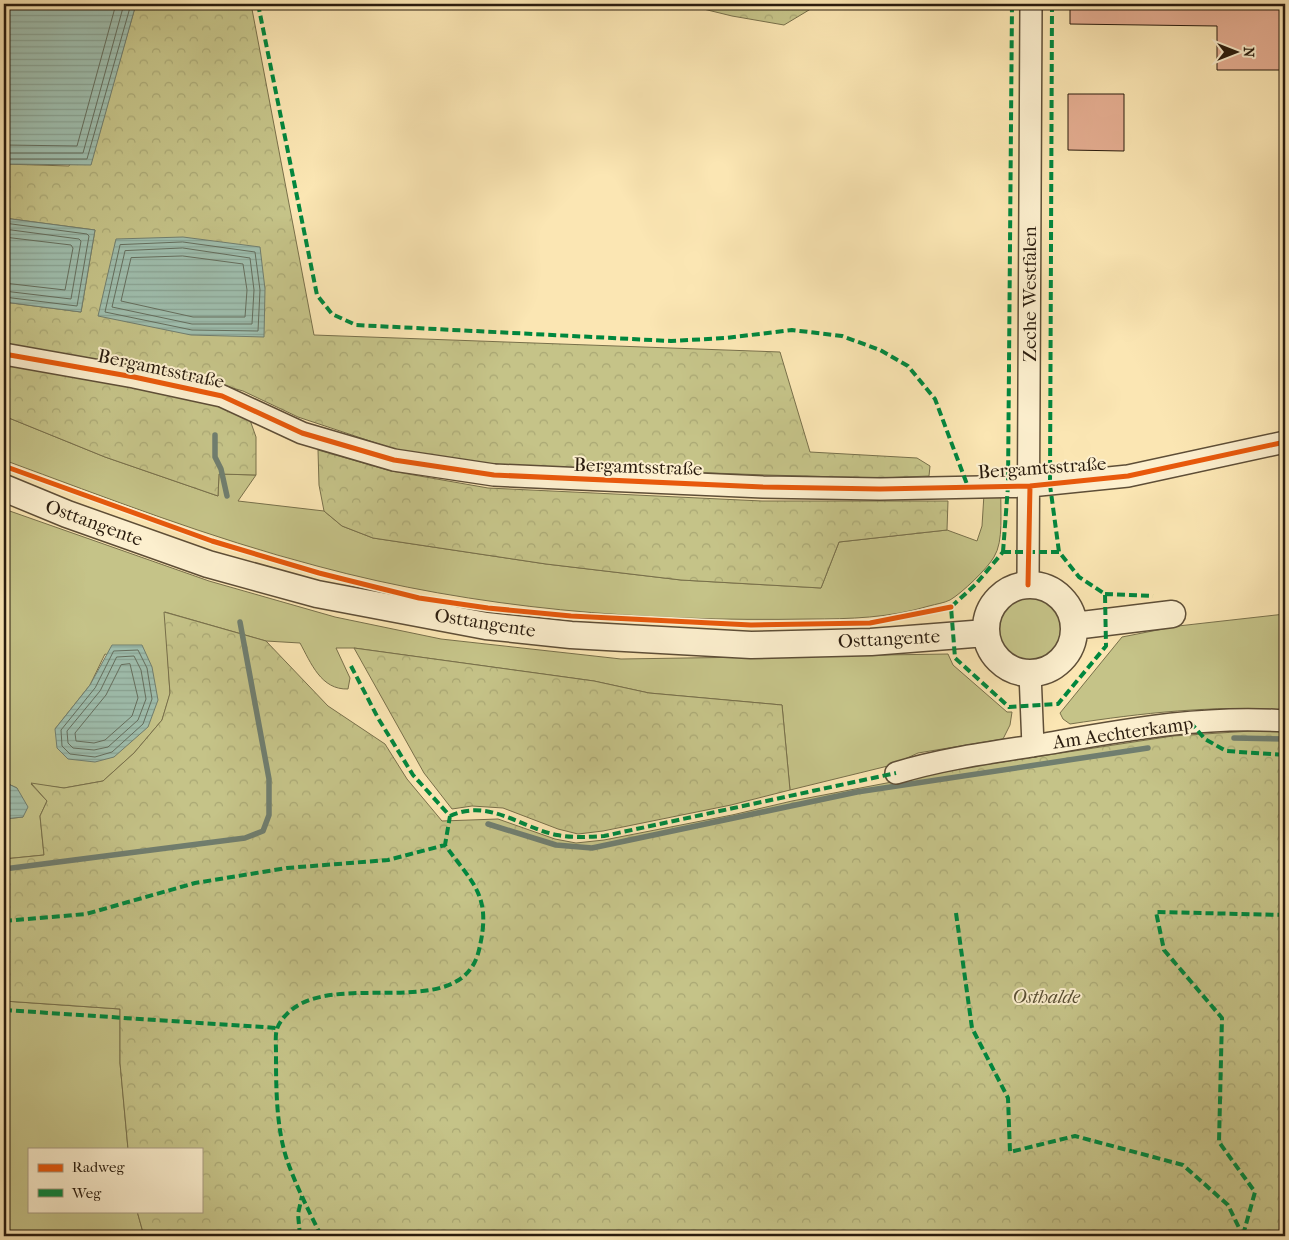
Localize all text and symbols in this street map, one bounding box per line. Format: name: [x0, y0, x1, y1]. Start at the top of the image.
north arrow: [1212, 28, 1262, 78]
text: N: [1240, 47, 1257, 58]
street label: Zeche Westfalen: [1019, 226, 1041, 362]
street label: Bergamtsstraße: [96, 345, 226, 393]
street label: Bergamtsstraße: [977, 453, 1107, 483]
street label: Bergamtsstraße: [573, 454, 703, 480]
street label: Osttangente: [42, 495, 146, 551]
street label: Osttangente: [433, 604, 537, 642]
street label: Osttangente: [837, 625, 941, 653]
street label: Am Aechterkamp: [1050, 712, 1195, 754]
park label: Osthalde: [1012, 986, 1081, 1008]
legend: [28, 1148, 202, 1212]
text: Radweg: [72, 1158, 125, 1176]
text: Weg: [71, 1184, 102, 1202]

